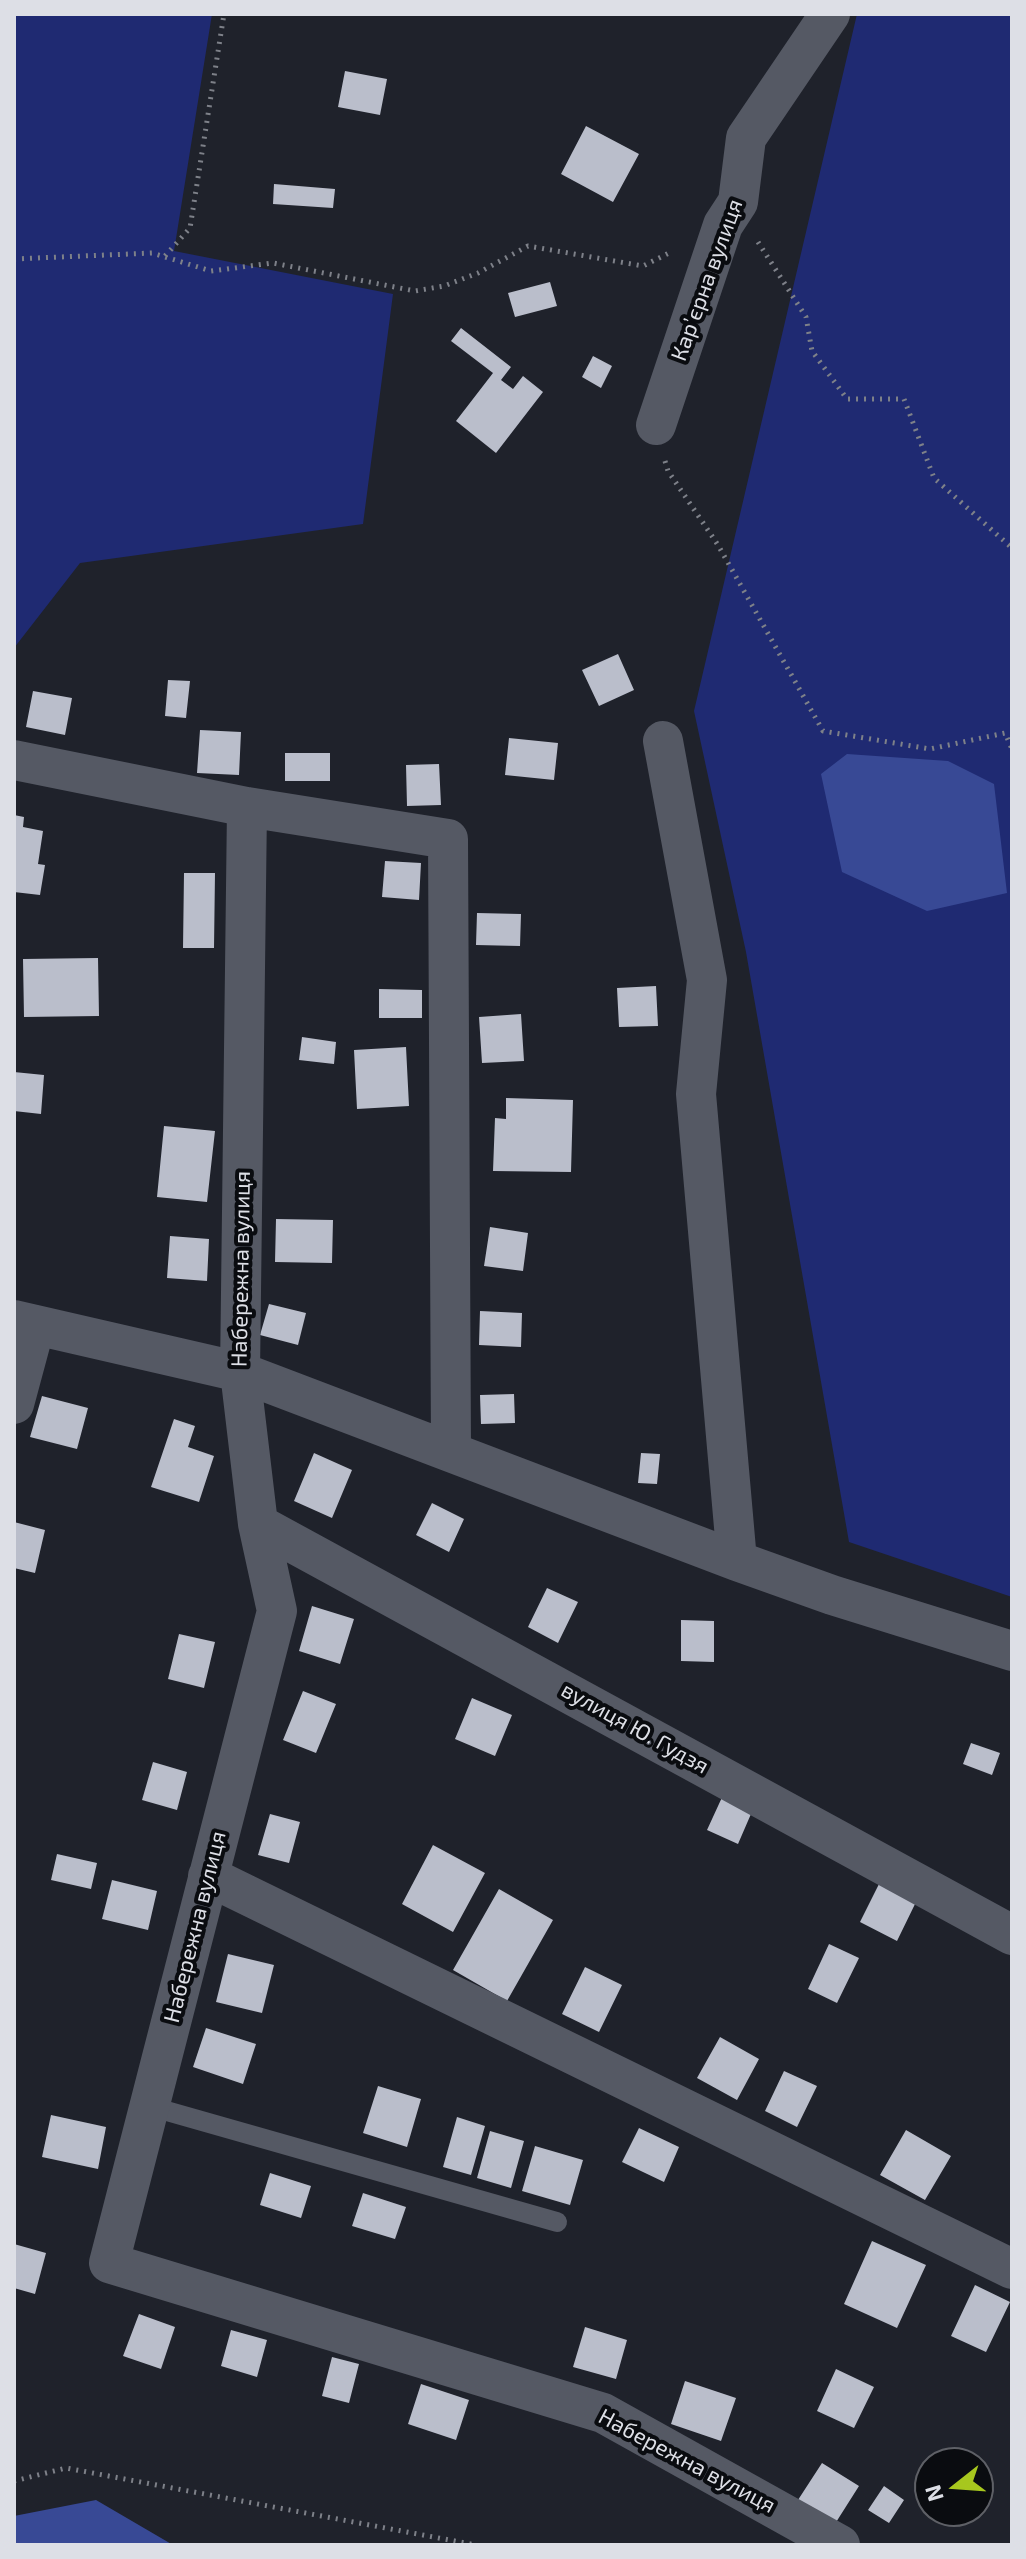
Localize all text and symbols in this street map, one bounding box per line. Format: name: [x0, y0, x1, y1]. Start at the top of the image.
street label: Карʼєрна вулиця: [666, 196, 748, 364]
street label: Набережна вулиця: [226, 1171, 256, 1367]
street label: вулиця Ю. Гудзя: [557, 1677, 713, 1779]
street label: Набережна вулиця: [158, 1829, 232, 2025]
street label: Набережна вулиця: [594, 2403, 780, 2519]
north arrow: [914, 2447, 994, 2527]
text: N: [918, 2482, 948, 2505]

